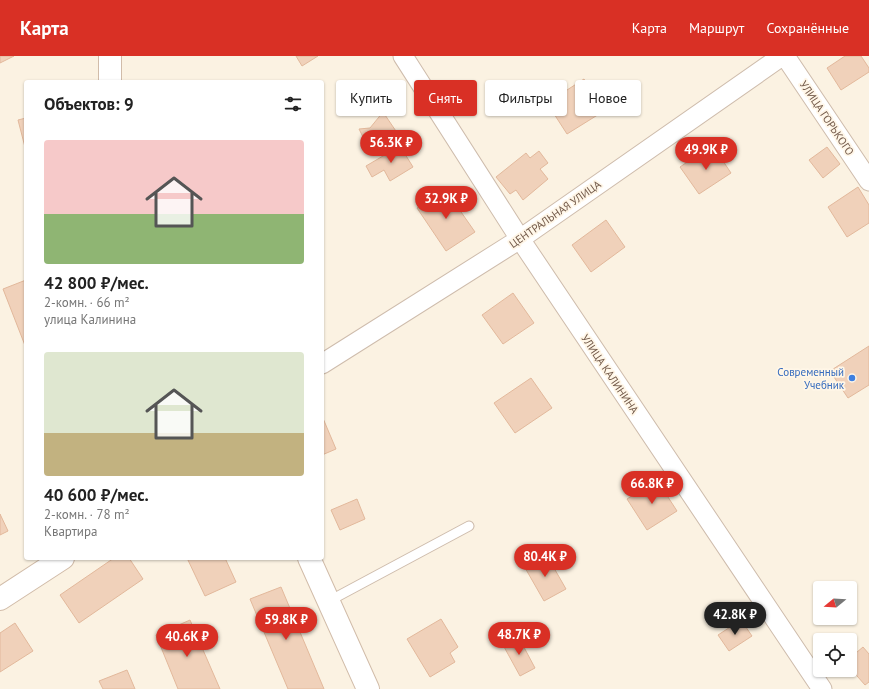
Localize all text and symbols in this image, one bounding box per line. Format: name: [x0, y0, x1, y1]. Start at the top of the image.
text: Карта: [20, 16, 69, 40]
text: Карта: [632, 19, 667, 37]
text: Маршрут: [689, 19, 744, 37]
text: Сохранённые: [766, 19, 849, 37]
street label: УЛИЦА ГОРЬКОГО: [797, 78, 857, 158]
chip: Купить: [336, 80, 406, 116]
chip: Снять: [414, 80, 477, 116]
chip: Фильтры: [485, 80, 567, 116]
chip: Новое: [575, 80, 641, 116]
text: Объектов: 9: [44, 93, 134, 115]
icon: filters: [282, 93, 304, 115]
pin: 56.3K ₽: [354, 130, 428, 164]
text: 56.3K ₽: [369, 134, 413, 151]
pin: 49.9K ₽: [669, 137, 743, 171]
text: 49.9K ₽: [684, 141, 728, 158]
icon: home: [138, 166, 210, 238]
street label: ЦЕНТРАЛЬНАЯ УЛИЦА: [507, 177, 604, 251]
pin: 32.9K ₽: [409, 186, 483, 220]
text: 32.9K ₽: [424, 190, 468, 207]
text: 42 800 ₽/мес.: [44, 272, 149, 294]
text: 2-комн. · 66 m²: [44, 294, 130, 311]
text: улица Калинина: [44, 311, 136, 328]
street label: УЛИЦА КАЛИНИНА: [578, 332, 642, 417]
place label: Современный Учебник: [777, 365, 845, 392]
marker: Современный Учебник: [847, 373, 857, 383]
icon: home: [138, 378, 210, 450]
pin: 66.8K ₽: [615, 471, 689, 505]
text: 66.8K ₽: [630, 475, 674, 492]
text: 40 600 ₽/мес.: [44, 484, 149, 506]
text: 2-комн. · 78 m²: [44, 506, 130, 523]
text: Квартира: [44, 523, 97, 540]
pin: 80.4K ₽: [508, 544, 582, 578]
text: 80.4K ₽: [523, 548, 567, 565]
north arrow: [813, 581, 857, 625]
map controls: [813, 581, 857, 677]
pin: 42.8K ₽: [698, 602, 772, 636]
text: 42.8K ₽: [713, 606, 757, 623]
pin: 59.8K ₽: [249, 607, 323, 641]
text: 59.8K ₽: [264, 611, 308, 628]
pin: 48.7K ₽: [482, 622, 556, 656]
pin: 40.6K ₽: [150, 624, 224, 658]
text: 48.7K ₽: [497, 626, 541, 643]
text: 40.6K ₽: [165, 628, 209, 645]
button: locate: [813, 633, 857, 677]

